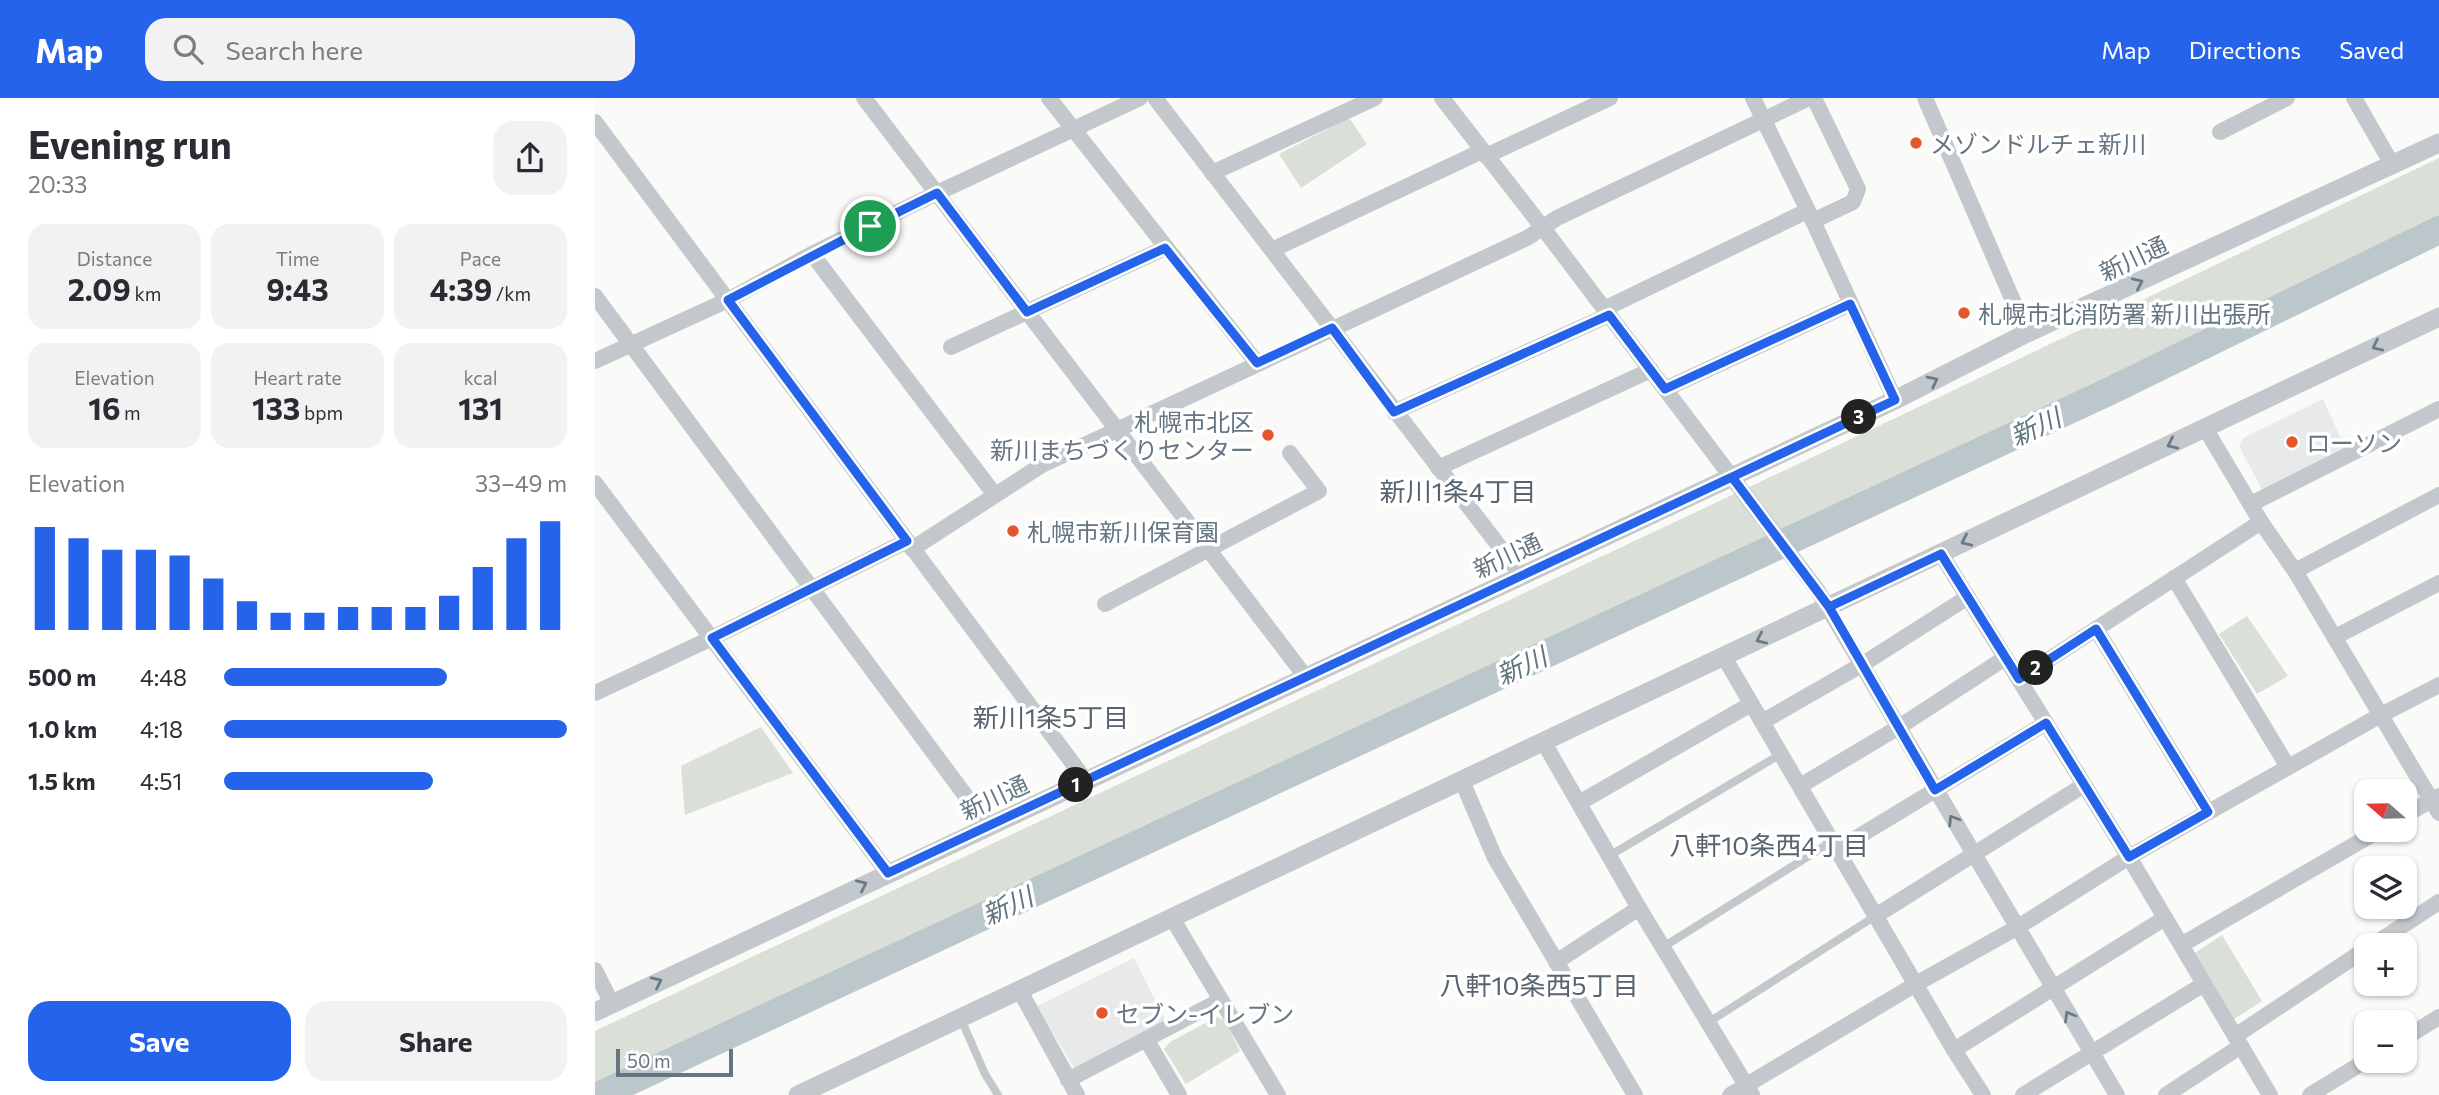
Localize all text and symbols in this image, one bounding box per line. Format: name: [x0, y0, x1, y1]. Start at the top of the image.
search box: [145, 18, 635, 81]
text: Map: [35, 29, 103, 70]
icon: search: [169, 30, 207, 68]
text: Search here: [225, 34, 363, 65]
text: Map: [2101, 35, 2151, 64]
text: Directions: [2189, 35, 2301, 64]
text: Saved: [2339, 35, 2404, 64]
text: Evening run: [28, 120, 232, 167]
button: share: [493, 121, 567, 195]
place label: メゾンドルチェ新川: [1930, 129, 2146, 158]
marker: メゾンドルチェ新川: [1908, 135, 1924, 151]
text: 20:33: [28, 170, 87, 198]
pin: [840, 196, 900, 256]
icon: arrive: [851, 207, 889, 245]
street label: 新川通: [2094, 230, 2172, 286]
text: Distance: [77, 247, 152, 270]
text: Time: [276, 247, 319, 270]
text: Pace: [460, 247, 501, 270]
text: 2.09: [68, 270, 131, 307]
text: 9:43: [266, 270, 329, 307]
text: 4:39: [430, 270, 492, 307]
one-way arrow: [2131, 277, 2143, 291]
text: km: [131, 282, 161, 305]
text: /km: [492, 282, 531, 305]
place label: 札幌市北消防署 新川出張所: [1978, 299, 2271, 328]
marker: 札幌市北消防署 新川出張所: [1956, 305, 1972, 321]
one-way arrow: [2372, 338, 2384, 352]
text: Elevation: [74, 366, 155, 389]
text: Heart rate: [253, 366, 342, 389]
text: kcal: [463, 366, 498, 389]
one-way arrow: [1925, 376, 1938, 390]
text: 16: [88, 389, 120, 426]
text: 133: [252, 389, 300, 426]
text: 131: [458, 389, 503, 426]
pin: 3: [1841, 400, 1877, 434]
water label: 新川: [2005, 400, 2068, 451]
text: m: [120, 401, 141, 424]
text: bpm: [300, 401, 343, 424]
text: 3: [1853, 405, 1864, 428]
place label: 札幌市北区 新川まちづくりセンター: [990, 407, 1254, 464]
marker: 札幌市北区 新川まちづくりセンター: [1260, 427, 1276, 443]
place label: ローソン: [2306, 428, 2402, 457]
marker: ローソン: [2284, 434, 2300, 450]
one-way arrow: [2167, 435, 2179, 449]
text: Elevation: [28, 469, 125, 497]
text: 33–49 m: [475, 469, 567, 497]
district label: 新川1条4丁目: [1380, 475, 1536, 506]
place label: 札幌市新川保育園: [1027, 517, 1219, 546]
marker: 札幌市新川保育園: [1005, 523, 1021, 539]
street label: 新川通: [1468, 527, 1546, 583]
one-way arrow: [1961, 533, 1974, 547]
one-way arrow: [1756, 631, 1768, 645]
water label: 新川: [1491, 639, 1554, 690]
pin: 2: [2019, 650, 2053, 686]
text: 2: [2030, 656, 2041, 679]
text: 500 m: [28, 663, 96, 691]
text: 4:48: [140, 663, 187, 691]
district label: 新川1条5丁目: [973, 701, 1129, 732]
text: 1.0 km: [28, 715, 97, 743]
text: 4:18: [140, 715, 183, 743]
text: 1.5 km: [28, 767, 96, 795]
text: 4:51: [140, 767, 182, 795]
pin: 1: [1058, 768, 1093, 802]
street label: 新川通: [955, 769, 1033, 825]
text: 1: [1071, 773, 1080, 796]
north arrow: [2354, 779, 2417, 842]
map controls: [2354, 779, 2417, 1073]
one-way arrow: [1949, 814, 1962, 827]
district label: 八軒10条西4丁目: [1669, 829, 1869, 860]
button: layers: [2354, 856, 2417, 919]
one-way arrow: [855, 879, 867, 893]
water label: 新川: [977, 879, 1040, 930]
button: +: [2354, 933, 2417, 996]
district label: 八軒10条西5丁目: [1439, 969, 1639, 1000]
one-way arrow: [650, 977, 662, 991]
place label: セブン-イレブン: [1116, 999, 1294, 1028]
button: Save: [28, 1001, 291, 1081]
button: Share: [305, 1001, 567, 1081]
marker: セブン-イレブン: [1094, 1005, 1110, 1021]
one-way arrow: [2064, 1010, 2077, 1023]
button: −: [2354, 1010, 2417, 1073]
scale bar: [616, 1046, 733, 1078]
text: 50 m: [627, 1049, 671, 1072]

